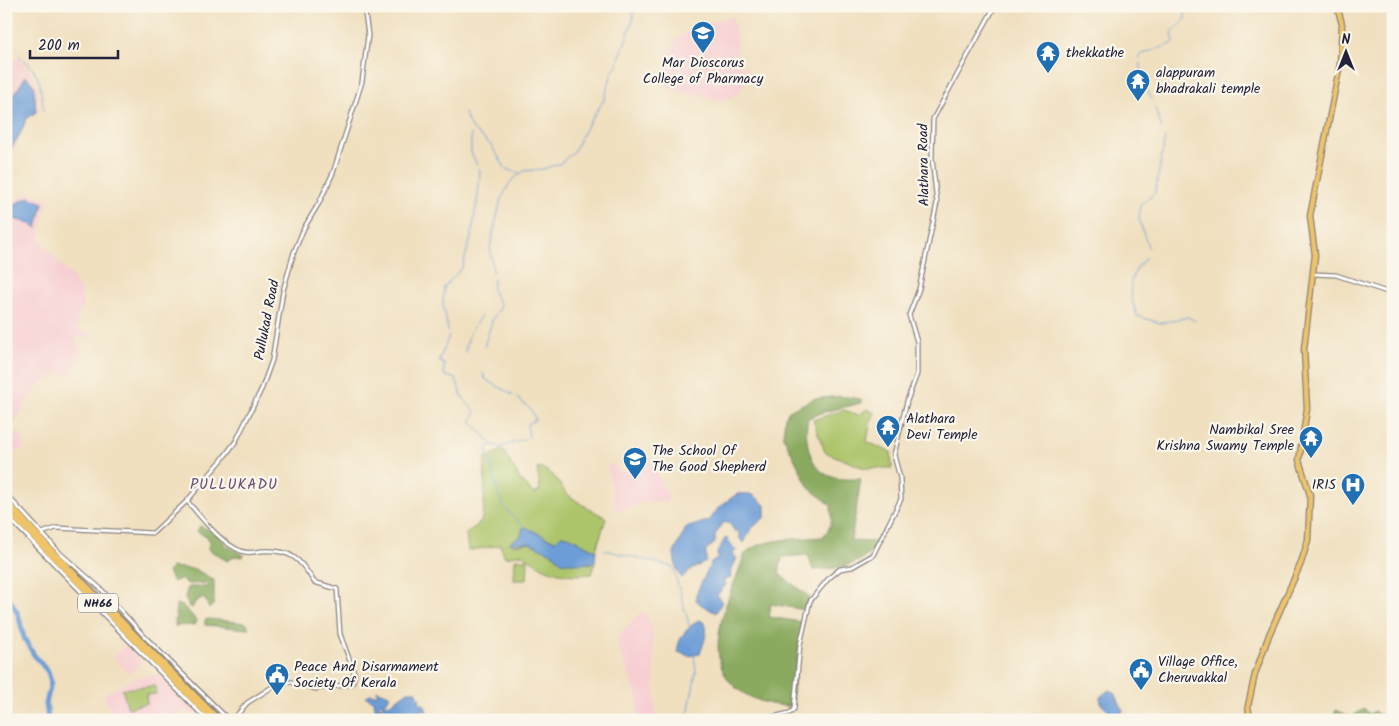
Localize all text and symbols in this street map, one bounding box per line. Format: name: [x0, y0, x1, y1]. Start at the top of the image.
school or university icon: Mar Dioscorus College of Pharmacy: [690, 20, 716, 54]
scale bar: [30, 28, 118, 60]
north arrow: [1322, 28, 1372, 78]
text: N: [1342, 29, 1351, 51]
text: 200 m: [38, 34, 80, 58]
temple icon: thekkathe: [1035, 40, 1061, 74]
place label: thekkathe: [1066, 42, 1125, 64]
place label: Mar Dioscorus College of Pharmacy: [643, 52, 764, 90]
place label: alappuram bhadrakali temple: [1156, 62, 1261, 100]
temple icon: alappuram bhadrakali temple: [1125, 68, 1151, 102]
street label: Alathara Road: [912, 122, 936, 207]
street label: Pullukad Road: [248, 277, 286, 362]
place label: Alathara Devi Temple: [906, 408, 978, 446]
temple icon: Alathara Devi Temple: [875, 414, 901, 448]
place label: Nambikal Sree Krishna Swamy Temple: [1157, 419, 1295, 457]
temple icon: Nambikal Sree Krishna Swamy Temple: [1298, 425, 1324, 459]
place label: The School Of The Good Shepherd: [652, 440, 767, 478]
school or university icon: The School Of The Good Shepherd: [622, 446, 648, 480]
hospital icon: IRIS: [1340, 472, 1366, 506]
district label: PULLUKADU: [190, 473, 278, 497]
place label: IRIS: [1312, 474, 1337, 496]
road number: NH66: [78, 594, 118, 612]
place label: Village Office, Cheruvakkal: [1158, 651, 1238, 689]
place label: Peace And Disarmament Society Of Kerala: [294, 656, 439, 694]
public building icon: Village Office, Cheruvakkal: [1128, 657, 1154, 691]
public building icon: Peace And Disarmament Society Of Kerala: [264, 662, 290, 696]

